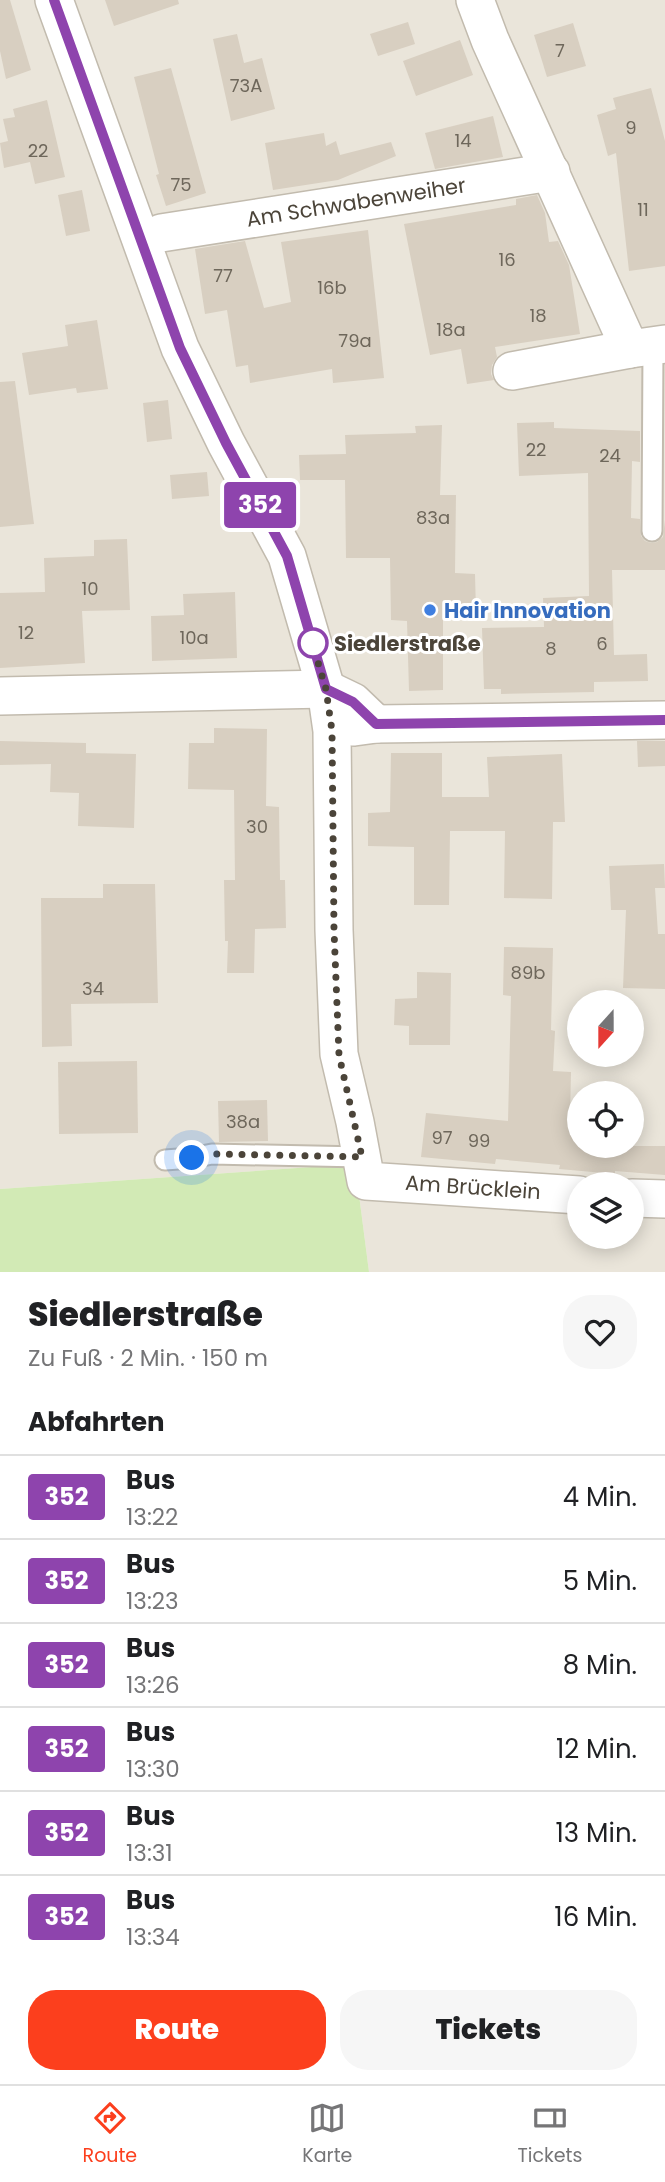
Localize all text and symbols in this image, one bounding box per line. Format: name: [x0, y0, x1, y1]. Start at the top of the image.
house number: 7: [555, 38, 565, 63]
house number: 73A: [230, 73, 262, 98]
house number: 9: [625, 115, 637, 140]
house number: 14: [454, 128, 472, 153]
house number: 22: [28, 138, 48, 163]
street label: Am Schwabenweiher: [244, 170, 468, 234]
house number: 75: [170, 172, 192, 197]
house number: 11: [637, 197, 649, 222]
house number: 16: [498, 247, 516, 272]
house number: 77: [213, 263, 233, 288]
house number: 16b: [317, 275, 347, 300]
house number: 18: [529, 303, 547, 328]
house number: 18a: [436, 317, 466, 342]
house number: 79a: [338, 328, 372, 353]
house number: 22: [526, 437, 546, 462]
house number: 24: [599, 443, 621, 468]
line badge: 352: [220, 482, 300, 528]
text: 352: [238, 488, 282, 521]
house number: 83a: [416, 505, 450, 530]
house number: 10: [81, 576, 99, 601]
place label: Hair Innovation: [444, 596, 611, 625]
marker: Hair Innovation: [422, 602, 438, 618]
house number: 12: [18, 620, 34, 645]
house number: 10a: [179, 625, 209, 650]
marker: Siedlerstraße: [298, 628, 328, 658]
place label: Siedlerstraße: [334, 629, 481, 658]
house number: 6: [596, 631, 608, 656]
house number: 8: [545, 636, 557, 661]
house number: 30: [246, 814, 268, 839]
house number: 89b: [511, 960, 545, 985]
house number: 34: [82, 976, 104, 1001]
north arrow: [567, 990, 644, 1068]
map controls: [567, 990, 644, 1249]
button: locate: [567, 1081, 644, 1158]
house number: 38a: [226, 1109, 260, 1134]
house number: 97: [431, 1125, 453, 1150]
house number: 99: [468, 1128, 490, 1153]
your location: [174, 1140, 209, 1175]
street label: Am Brücklein: [404, 1168, 542, 1206]
button: layers: [567, 1172, 644, 1249]
text: Siedlerstraße: [28, 1291, 263, 1338]
button: heart: [563, 1295, 637, 1369]
text: Zu Fuß · 2 Min. · 150 m: [28, 1342, 268, 1374]
text: Abfahrten: [28, 1404, 165, 1440]
text: Bus: [126, 1462, 175, 1498]
text: 4 Min.: [563, 1479, 637, 1515]
text: 352: [45, 1480, 88, 1513]
text: 13:22: [126, 1501, 178, 1533]
text: Bus: [126, 1546, 175, 1582]
text: 5 Min.: [563, 1563, 637, 1599]
text: 352: [45, 1564, 88, 1597]
text: 13:23: [126, 1585, 179, 1617]
text: Bus: [126, 1630, 175, 1666]
text: 8 Min.: [563, 1647, 637, 1683]
text: 352: [45, 1648, 88, 1681]
text: 13:26: [126, 1669, 180, 1701]
text: Bus: [126, 1714, 175, 1750]
text: 12 Min.: [556, 1731, 637, 1767]
text: 352: [45, 1732, 88, 1765]
text: 13:30: [126, 1753, 180, 1785]
text: Bus: [126, 1798, 175, 1834]
text: 13 Min.: [556, 1815, 637, 1851]
text: 352: [45, 1816, 88, 1849]
text: 13:31: [126, 1837, 173, 1869]
text: Bus: [126, 1882, 175, 1918]
text: 16 Min.: [554, 1899, 637, 1935]
text: 352: [45, 1900, 88, 1933]
text: 13:34: [126, 1921, 180, 1953]
button: Route: [28, 1990, 326, 2070]
button: Tickets: [340, 1990, 637, 2070]
tab: Route: [83, 2099, 137, 2170]
tab: Karte: [302, 2099, 352, 2170]
tab: Tickets: [518, 2099, 582, 2170]

